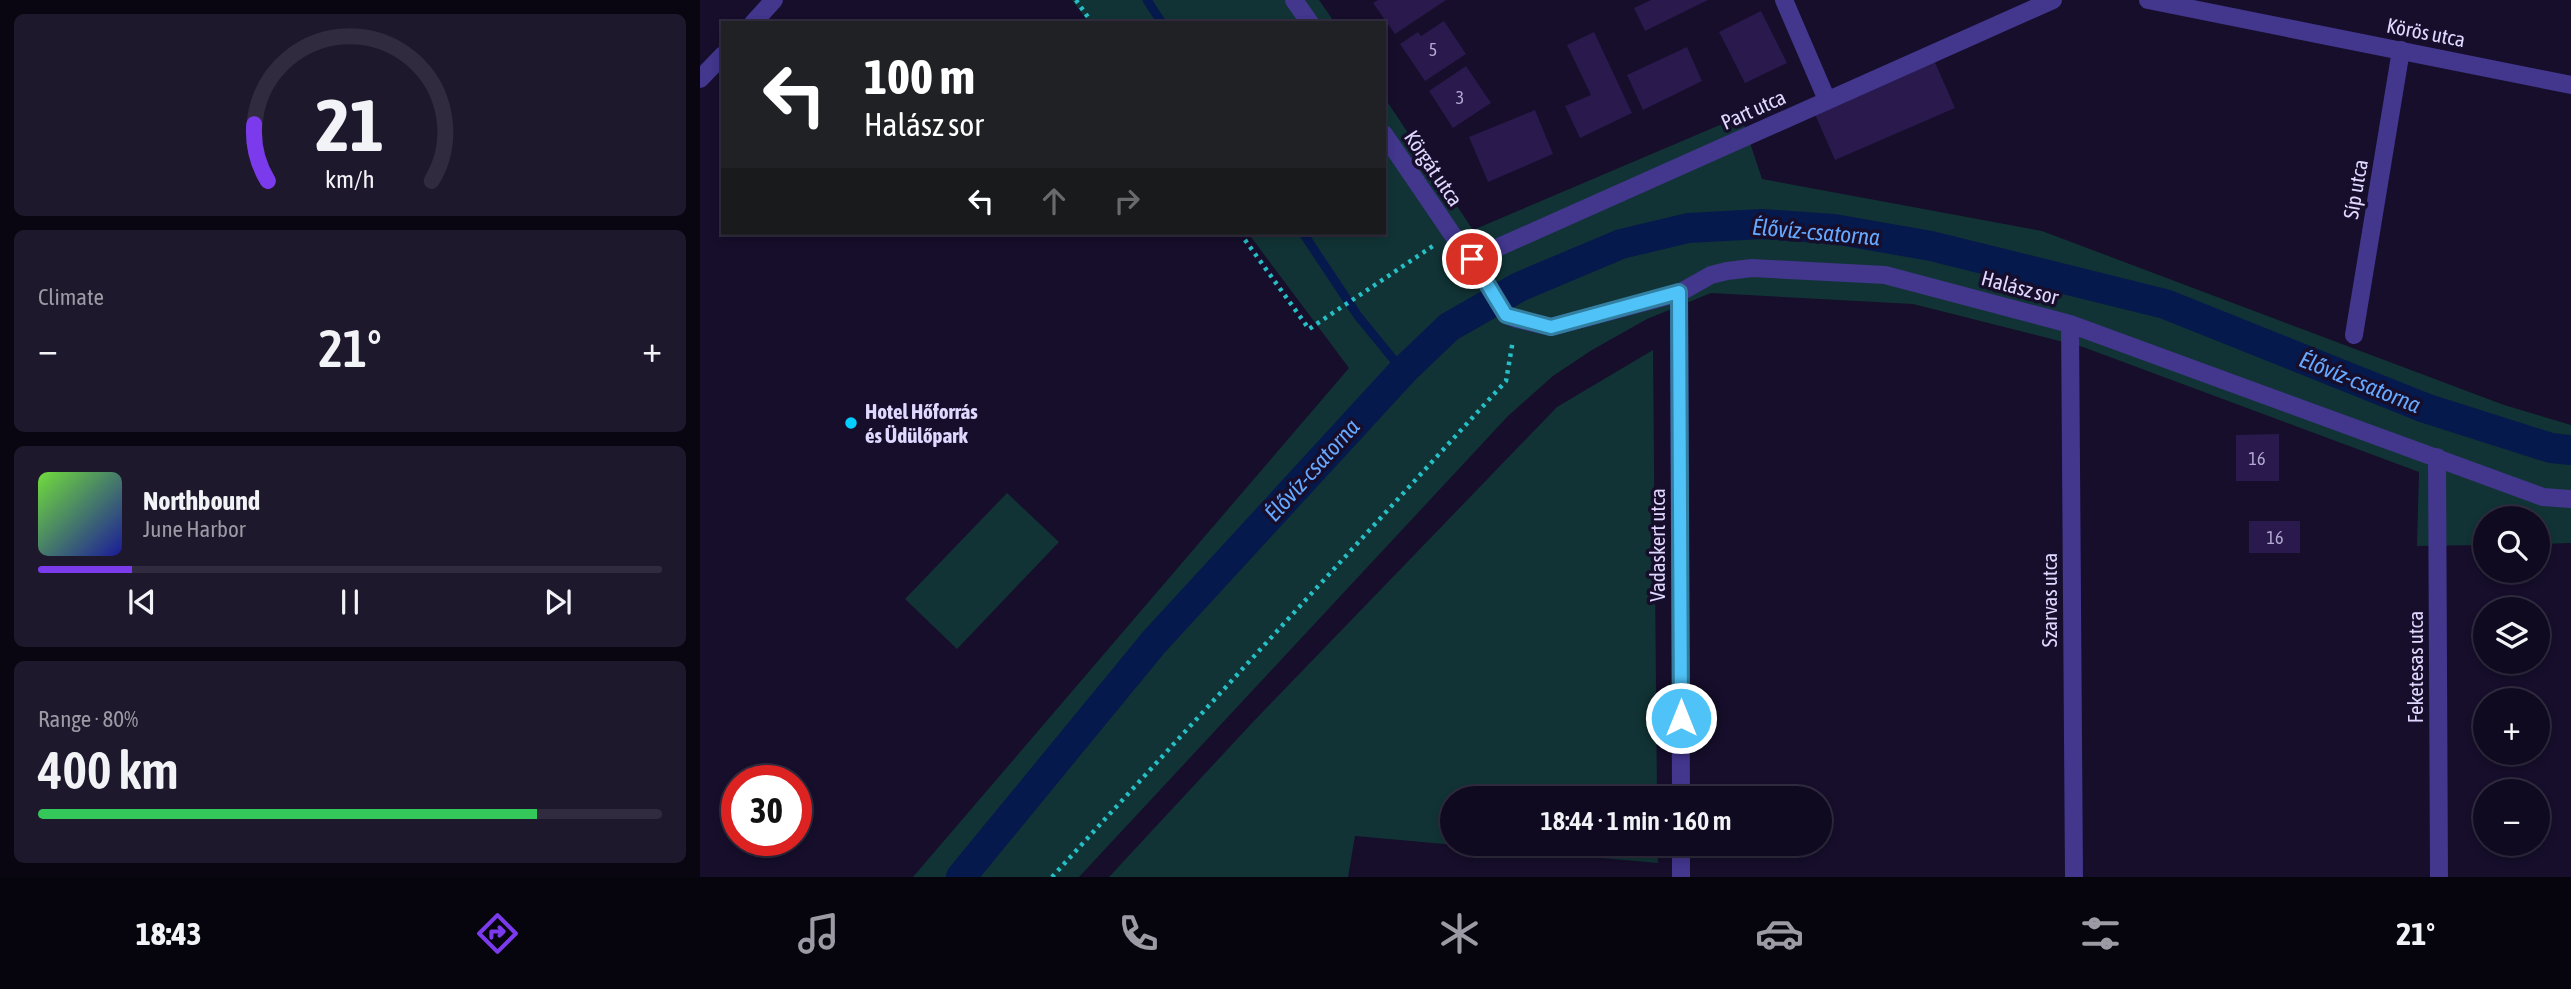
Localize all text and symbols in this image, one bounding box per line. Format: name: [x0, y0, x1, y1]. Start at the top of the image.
street label: Körös utca: [2385, 13, 2467, 51]
house number: 5: [1429, 39, 1437, 60]
text: 100 m: [864, 48, 975, 104]
icon: left: [749, 49, 840, 140]
text: 21: [316, 83, 384, 166]
street label: Part utca: [1717, 84, 1789, 134]
house number: 3: [1456, 87, 1464, 108]
text: Halász sor: [864, 106, 984, 143]
street label: Körgát utca: [1400, 126, 1468, 210]
street label: Síp utca: [2338, 157, 2372, 221]
text: km/h: [325, 165, 375, 193]
icon: left: [962, 182, 1000, 220]
icon: ahead: [1035, 182, 1073, 220]
icon: right: [1108, 182, 1146, 220]
water label: Élővíz-csatorna: [1751, 213, 1881, 251]
pin: [1442, 229, 1502, 289]
icon: arrive: [1453, 240, 1491, 278]
street label: Halász sor: [1979, 265, 2062, 309]
text: Climate: [38, 284, 104, 310]
text: 21°: [318, 318, 382, 378]
text: −: [38, 327, 58, 370]
text: +: [642, 327, 662, 370]
water label: Élővíz-csatorna: [2296, 346, 2425, 418]
place label: Hotel Hőforrás és Üdülőpark: [865, 399, 978, 447]
water label: Élővíz-csatorna: [1259, 413, 1365, 526]
marker: Hotel Hőforrás és Üdülőpark: [843, 415, 859, 431]
house number: 16: [2249, 448, 2265, 469]
text: Northbound: [143, 486, 260, 516]
street label: Vadaskert utca: [1645, 488, 1669, 602]
map controls: [2473, 506, 2550, 856]
button: search: [2473, 506, 2550, 583]
text: June Harbor: [143, 516, 246, 542]
house number: 16: [2267, 527, 2283, 548]
street label: Szarvas utca: [2037, 553, 2061, 647]
icon: previous: [123, 583, 161, 621]
icon: pause: [331, 583, 369, 621]
icon: next: [539, 583, 577, 621]
button: layers: [2473, 597, 2550, 674]
street label: Feketesas utca: [2403, 611, 2427, 723]
position arrow: [1644, 681, 1718, 755]
button: +: [2473, 688, 2550, 765]
text: Range · 80%: [38, 706, 138, 732]
text: 400 km: [38, 740, 179, 800]
speed limit sign: 30: [721, 765, 812, 856]
button: −: [2473, 779, 2550, 856]
text: 18:44 · 1 min · 160 m: [1541, 806, 1731, 836]
icon: directions: [473, 909, 522, 958]
icon: music: [794, 909, 843, 958]
icon: phone: [1114, 909, 1163, 958]
icon: climate: [1435, 909, 1484, 958]
icon: car: [1755, 909, 1804, 958]
icon: filters: [2076, 909, 2125, 958]
text: 18:43: [136, 915, 202, 952]
text: 21°: [2396, 915, 2435, 952]

